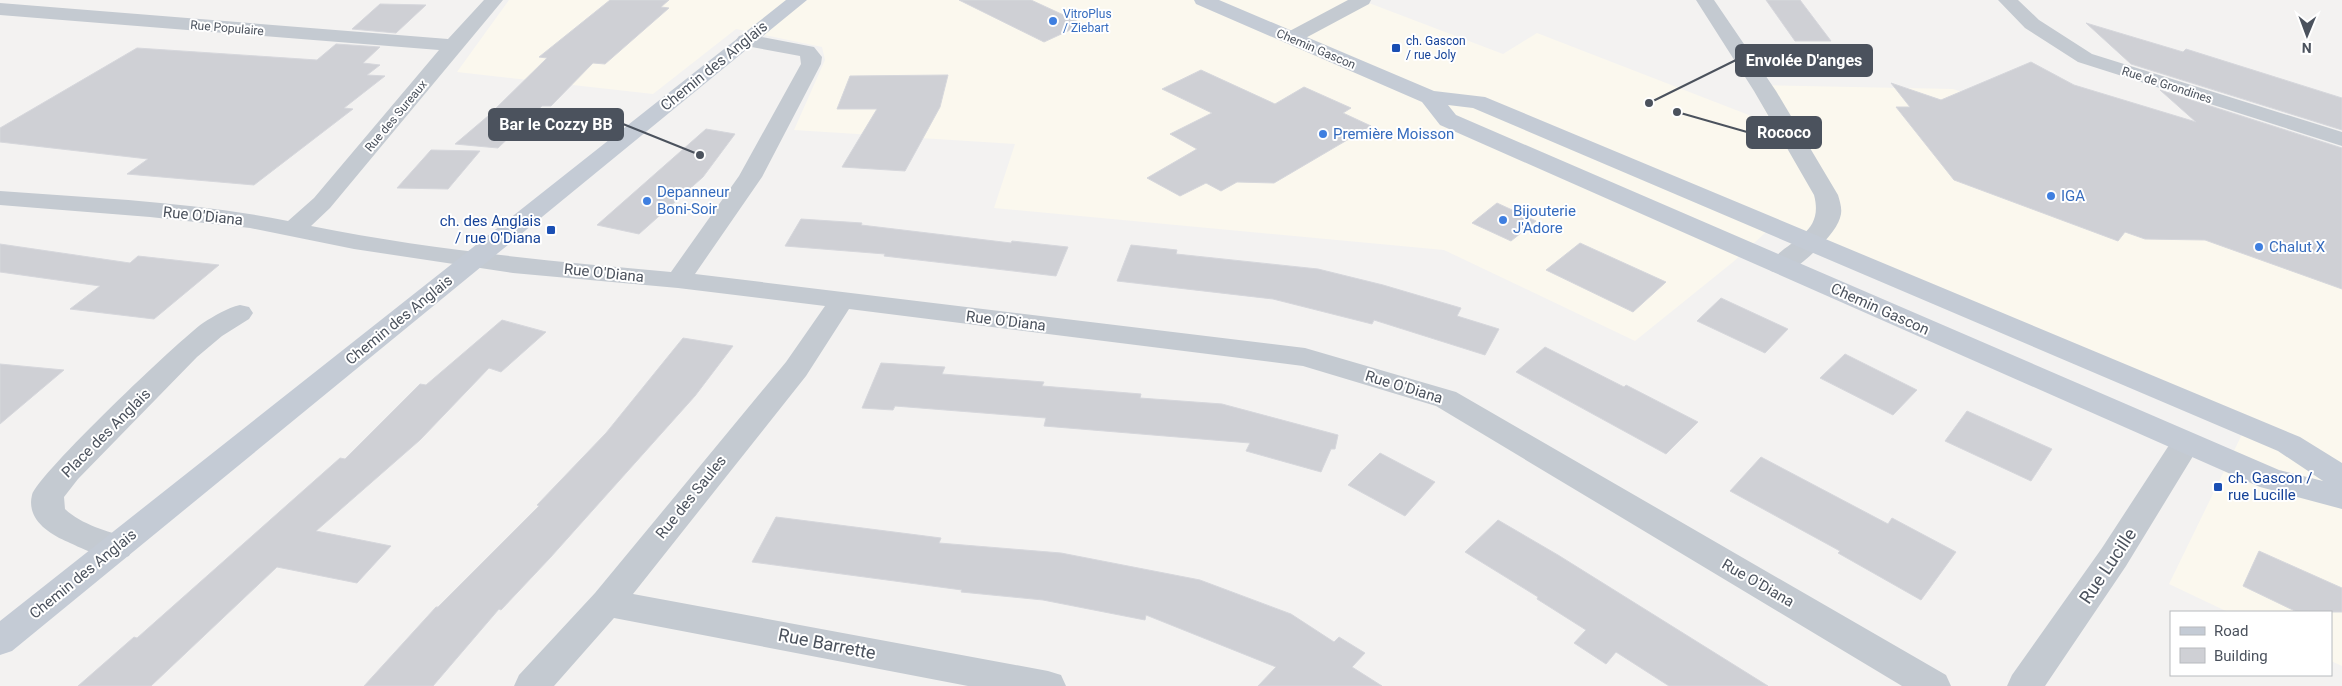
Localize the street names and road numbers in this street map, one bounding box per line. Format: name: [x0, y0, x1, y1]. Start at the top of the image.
street label: Chemin des Anglais: [657, 17, 771, 115]
street label: Rue Populaire: [190, 18, 264, 38]
street label: Chemin Gascon: [1274, 26, 1358, 72]
street label: Rue de Grondines: [2120, 64, 2214, 106]
street label: Rue des Sureaux: [362, 77, 430, 155]
street label: Rue O'Diana: [162, 203, 244, 229]
street label: Rue O'Diana: [563, 260, 645, 286]
street label: Chemin des Anglais: [342, 271, 456, 369]
street label: Chemin Gascon: [1828, 279, 1932, 339]
street label: Rue O'Diana: [965, 307, 1047, 335]
street label: Rue O'Diana: [1363, 367, 1445, 407]
street label: Place des Anglais: [58, 385, 154, 481]
street label: Rue des Saules: [652, 452, 730, 542]
street label: Rue Lucille: [2075, 524, 2140, 607]
street label: Chemin des Anglais: [26, 525, 140, 623]
street label: Rue O'Diana: [1719, 555, 1797, 611]
street label: Rue Barrette: [777, 624, 878, 663]

